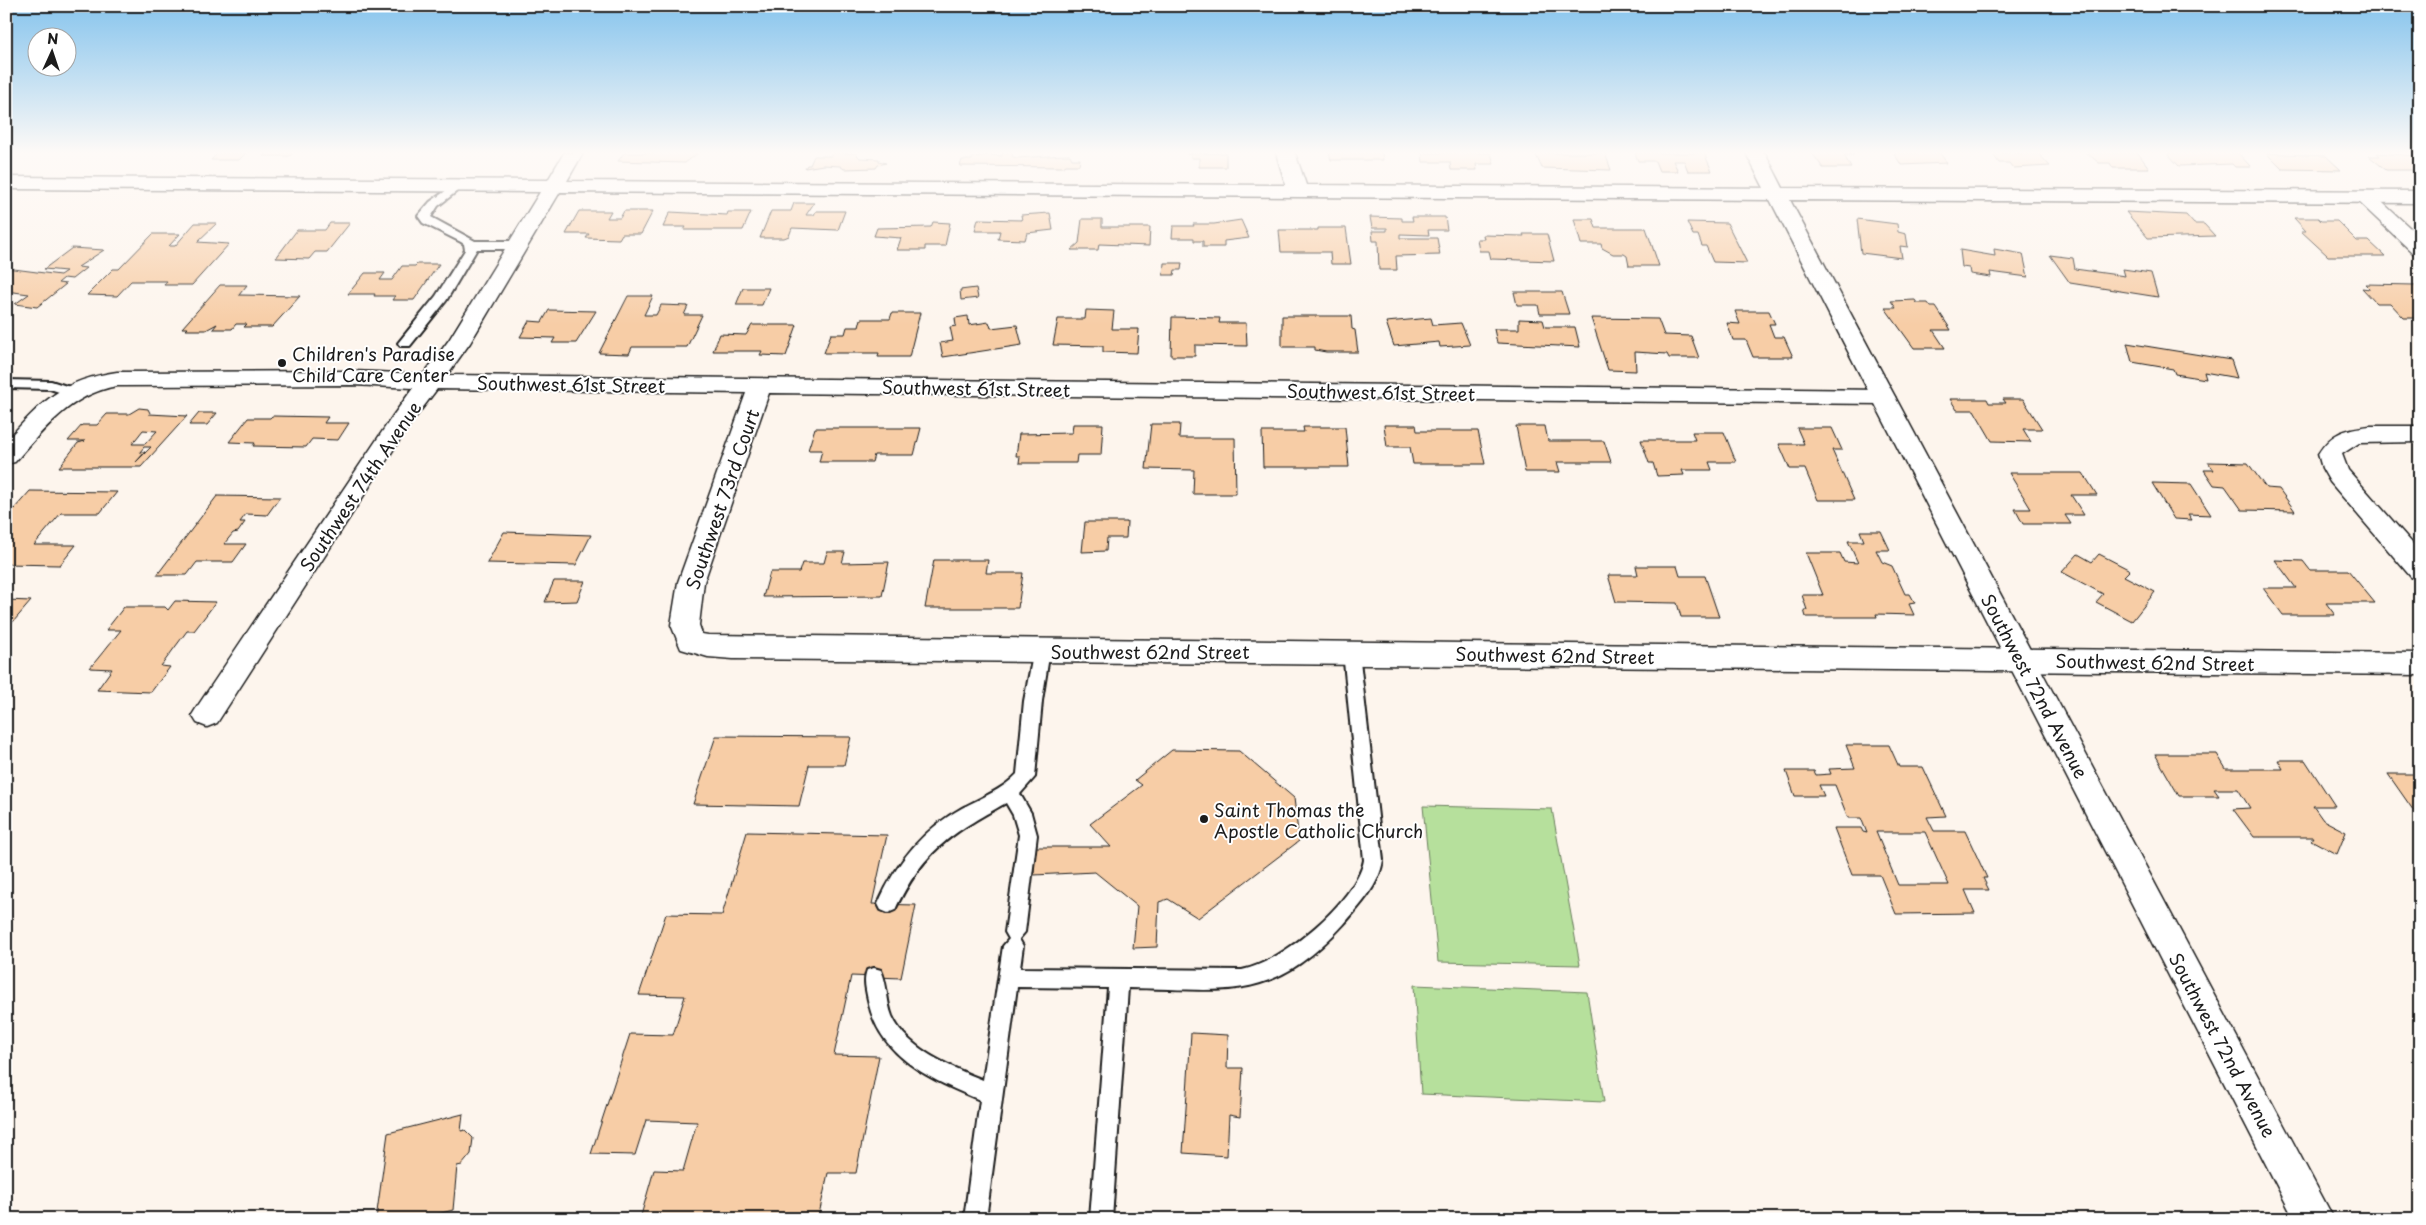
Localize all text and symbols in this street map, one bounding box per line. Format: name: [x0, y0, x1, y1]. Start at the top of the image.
north arrow: [28, 28, 78, 78]
text: N: [47, 28, 59, 49]
place label: Children's Paradise Child Care Center: [292, 340, 455, 388]
marker: Children's Paradise Child Care Center: [276, 357, 288, 369]
street label: Southwest 61st Street: [477, 369, 665, 399]
street label: Southwest 61st Street: [882, 373, 1070, 403]
street label: Southwest 61st Street: [1287, 377, 1475, 407]
street label: Southwest 74th Avenue: [293, 395, 427, 577]
street label: Southwest 73rd Court: [678, 405, 766, 593]
street label: Southwest 72nd Avenue: [1975, 589, 2095, 783]
street label: Southwest 62nd Street: [1050, 638, 1250, 665]
street label: Southwest 62nd Street: [1455, 640, 1655, 670]
street label: Southwest 62nd Street: [2055, 647, 2255, 677]
place label: Saint Thomas the Apostle Catholic Church: [1214, 796, 1423, 844]
marker: Saint Thomas the Apostle Catholic Church: [1198, 813, 1210, 825]
street label: Southwest 72nd Avenue: [2163, 948, 2283, 1142]

